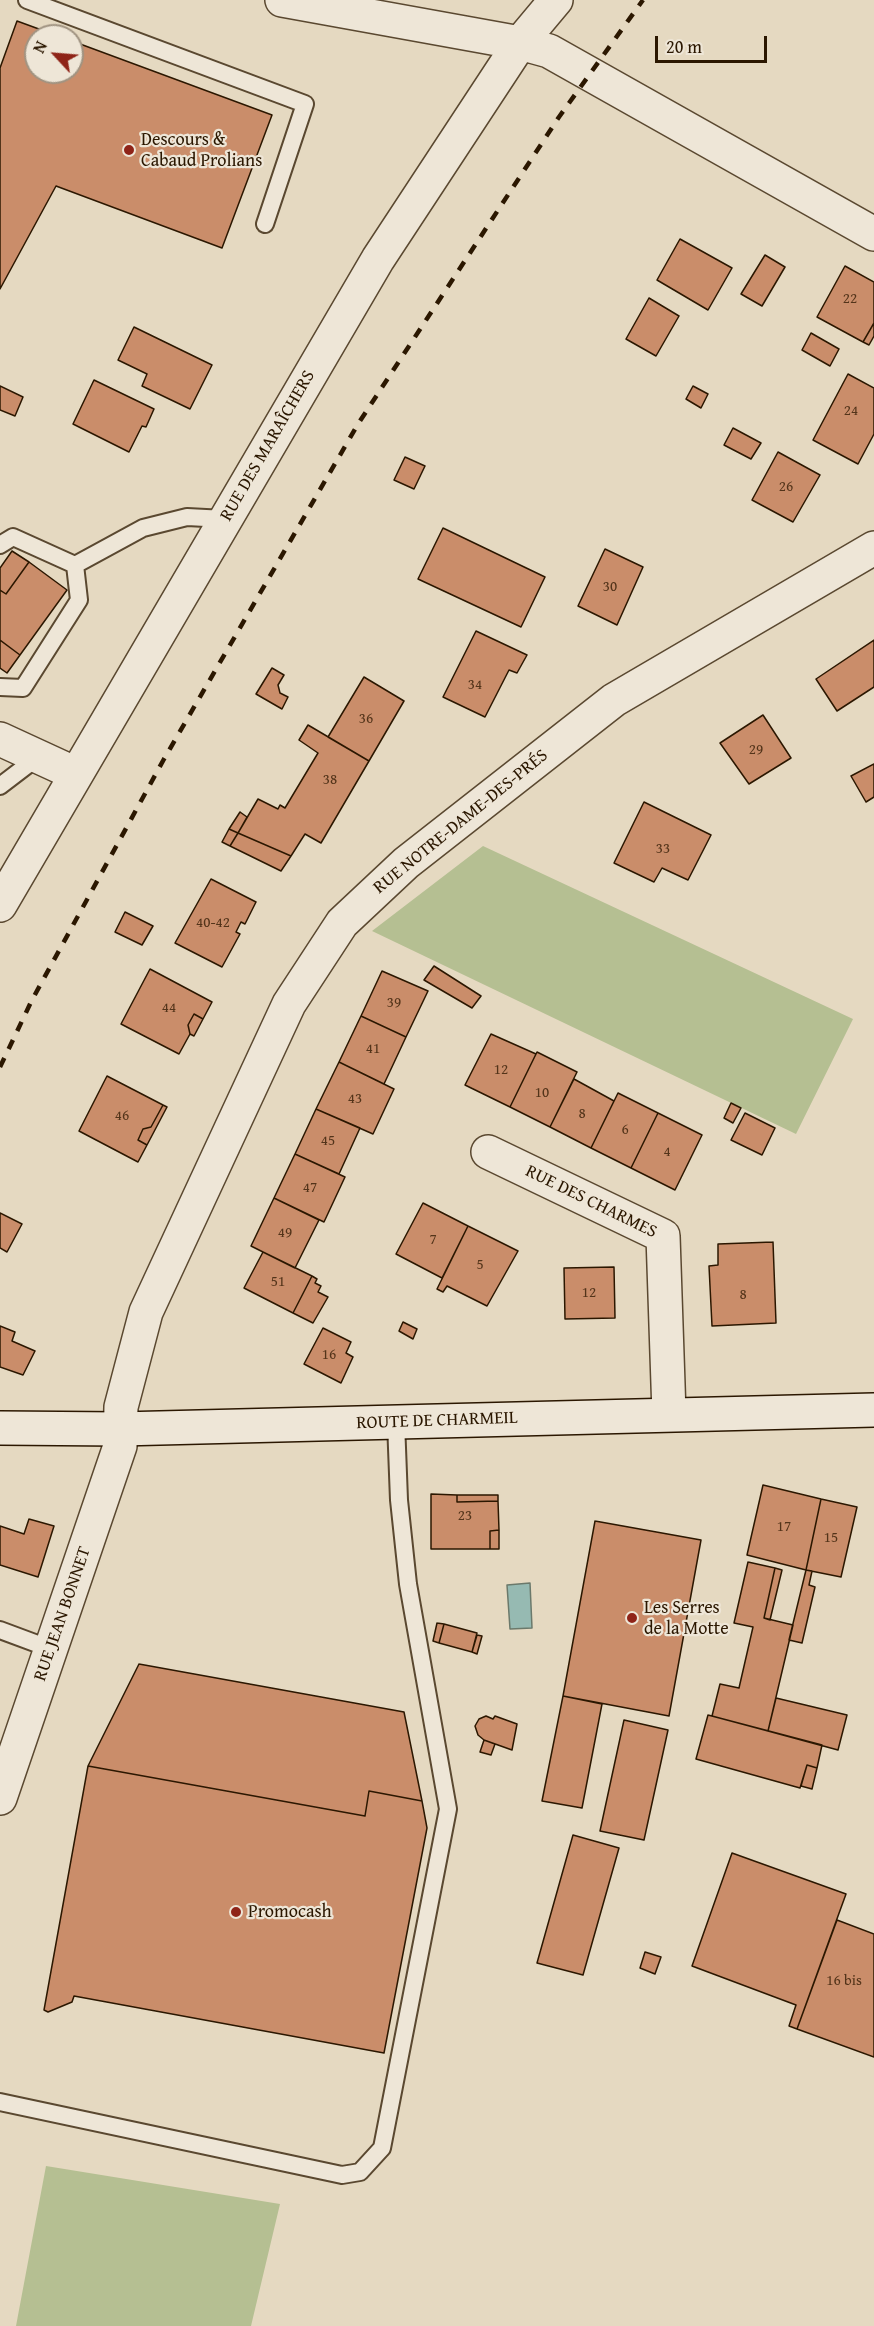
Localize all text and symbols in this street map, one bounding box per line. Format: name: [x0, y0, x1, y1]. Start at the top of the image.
north arrow: [24, 24, 84, 84]
scale bar: [658, 24, 770, 62]
text: 20 m: [666, 33, 702, 60]
text: N: [26, 37, 53, 57]
place label: Descours & Cabaud Prolians: [141, 129, 262, 172]
marker: Descours & Cabaud Prolians: [122, 143, 136, 157]
house number: 22: [843, 290, 857, 308]
street label: RUE DES MARAÎCHERS: [216, 367, 320, 525]
house number: 24: [844, 402, 858, 420]
house number: 26: [779, 478, 793, 496]
house number: 30: [603, 578, 617, 596]
house number: 34: [468, 676, 482, 694]
house number: 36: [359, 710, 373, 728]
house number: 29: [749, 741, 763, 759]
street label: RUE NOTRE-DAME-DES-PRÉS: [369, 745, 553, 899]
house number: 38: [323, 771, 337, 789]
house number: 33: [656, 840, 670, 858]
house number: 40-42: [196, 914, 230, 932]
house number: 39: [387, 994, 401, 1012]
house number: 44: [162, 999, 176, 1017]
house number: 41: [366, 1040, 380, 1058]
house number: 12: [494, 1061, 508, 1079]
house number: 10: [535, 1084, 549, 1102]
house number: 43: [348, 1090, 362, 1108]
house number: 8: [578, 1105, 586, 1123]
house number: 46: [115, 1107, 129, 1125]
house number: 6: [621, 1121, 629, 1139]
house number: 45: [321, 1132, 335, 1150]
house number: 4: [663, 1143, 671, 1161]
street label: RUE DES CHARMES: [522, 1161, 660, 1243]
house number: 47: [303, 1179, 317, 1197]
house number: 49: [278, 1224, 292, 1242]
house number: 7: [429, 1231, 437, 1249]
house number: 5: [476, 1256, 484, 1274]
house number: 51: [271, 1273, 285, 1291]
house number: 12: [582, 1284, 596, 1302]
house number: 8: [739, 1286, 747, 1304]
house number: 16: [322, 1346, 336, 1364]
street label: ROUTE DE CHARMEIL: [356, 1407, 518, 1435]
house number: 23: [458, 1507, 472, 1525]
house number: 17: [777, 1518, 791, 1536]
house number: 15: [824, 1529, 838, 1547]
street label: RUE JEAN BONNET: [30, 1544, 96, 1684]
place label: Les Serres de la Motte: [644, 1597, 729, 1640]
marker: Les Serres de la Motte: [625, 1611, 639, 1625]
place label: Promocash: [248, 1901, 332, 1923]
marker: Promocash: [229, 1905, 243, 1919]
house number: 16 bis: [826, 1972, 862, 1990]

